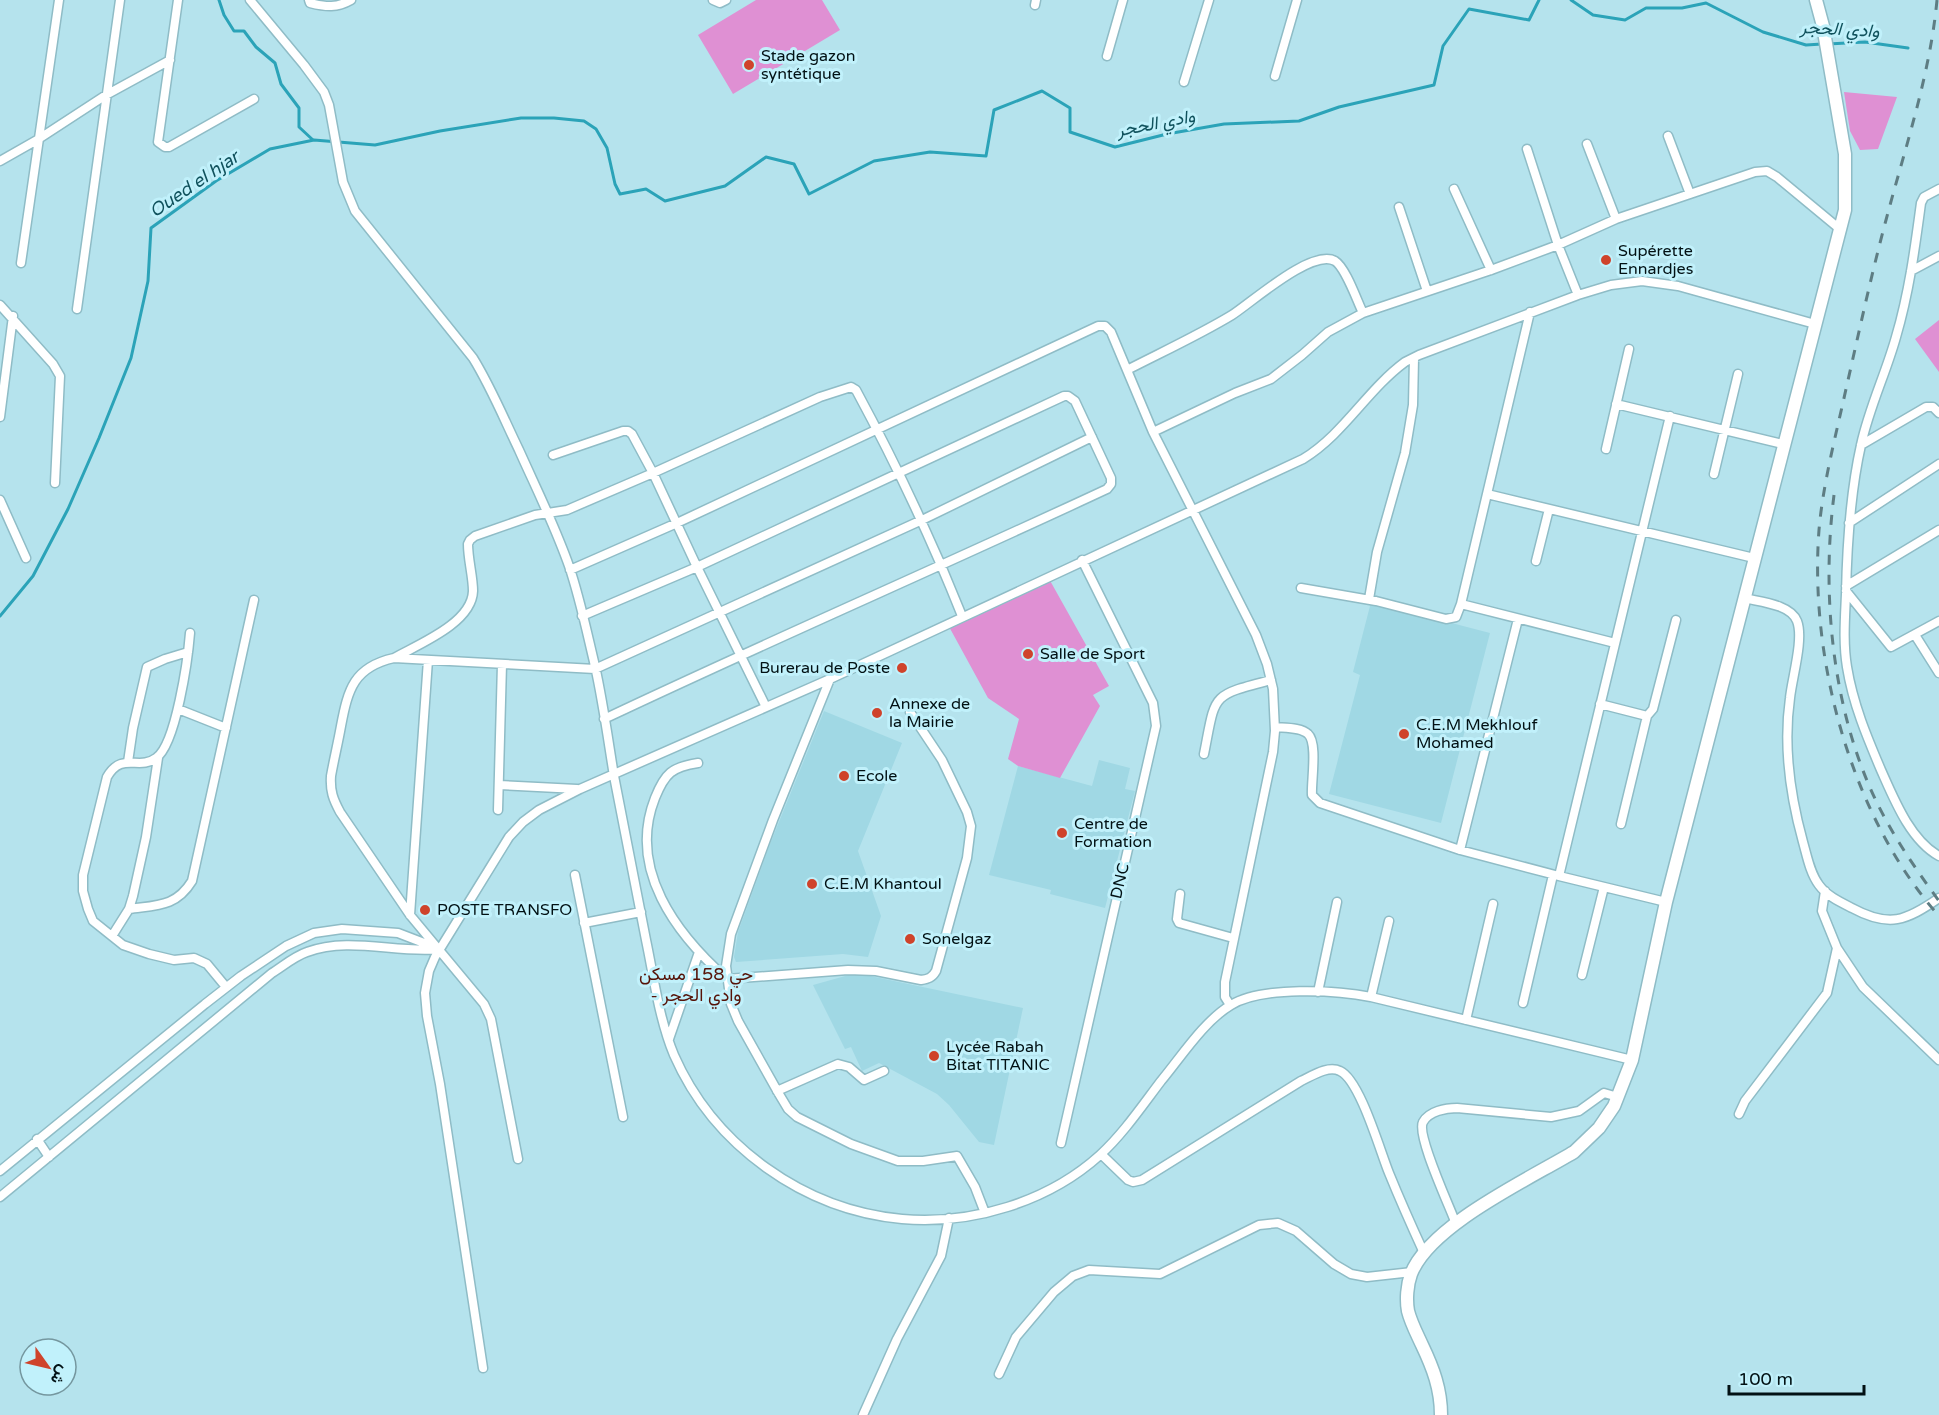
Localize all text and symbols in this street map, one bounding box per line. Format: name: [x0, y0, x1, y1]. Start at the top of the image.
water label: وادي الحجر: [1799, 16, 1880, 46]
place label: Stade gazon syntétique: [761, 46, 855, 84]
marker: Stade gazon syntétique: [742, 58, 756, 72]
water label: وادي الحجر: [1114, 105, 1198, 145]
water label: Oued el hjar: [145, 145, 245, 222]
place label: Supérette Ennardjes: [1618, 241, 1693, 279]
marker: Supérette Ennardjes: [1599, 253, 1613, 267]
place label: Salle de Sport: [1040, 644, 1145, 664]
marker: Salle de Sport: [1021, 647, 1035, 661]
place label: Burerau de Poste: [759, 658, 890, 678]
marker: Burerau de Poste: [895, 661, 909, 675]
place label: Annexe de la Mairie: [889, 694, 970, 732]
marker: Annexe de la Mairie: [870, 706, 884, 720]
place label: C.E.M Mekhlouf Mohamed: [1416, 715, 1538, 753]
marker: C.E.M Mekhlouf Mohamed: [1397, 727, 1411, 741]
place label: Ecole: [856, 766, 897, 786]
marker: Ecole: [837, 769, 851, 783]
place label: Centre de Formation: [1074, 814, 1152, 852]
marker: Centre de Formation: [1055, 826, 1069, 840]
street label: DNC: [1106, 861, 1134, 901]
place label: C.E.M Khantoul: [824, 874, 942, 894]
marker: C.E.M Khantoul: [805, 877, 819, 891]
place label: POSTE TRANSFO: [437, 900, 572, 920]
marker: POSTE TRANSFO: [418, 903, 432, 917]
place label: Sonelgaz: [922, 929, 991, 949]
marker: Sonelgaz: [903, 932, 917, 946]
district label: حي 158 مسكن - وادي الحجر: [639, 963, 753, 1010]
place label: Lycée Rabah Bitat TITANIC: [946, 1037, 1050, 1075]
marker: Lycée Rabah Bitat TITANIC: [927, 1049, 941, 1063]
north arrow: [18, 1337, 78, 1397]
scale bar: [1729, 1358, 1864, 1396]
text: ش: [46, 1361, 73, 1388]
text: 100 m: [1738, 1368, 1793, 1390]

